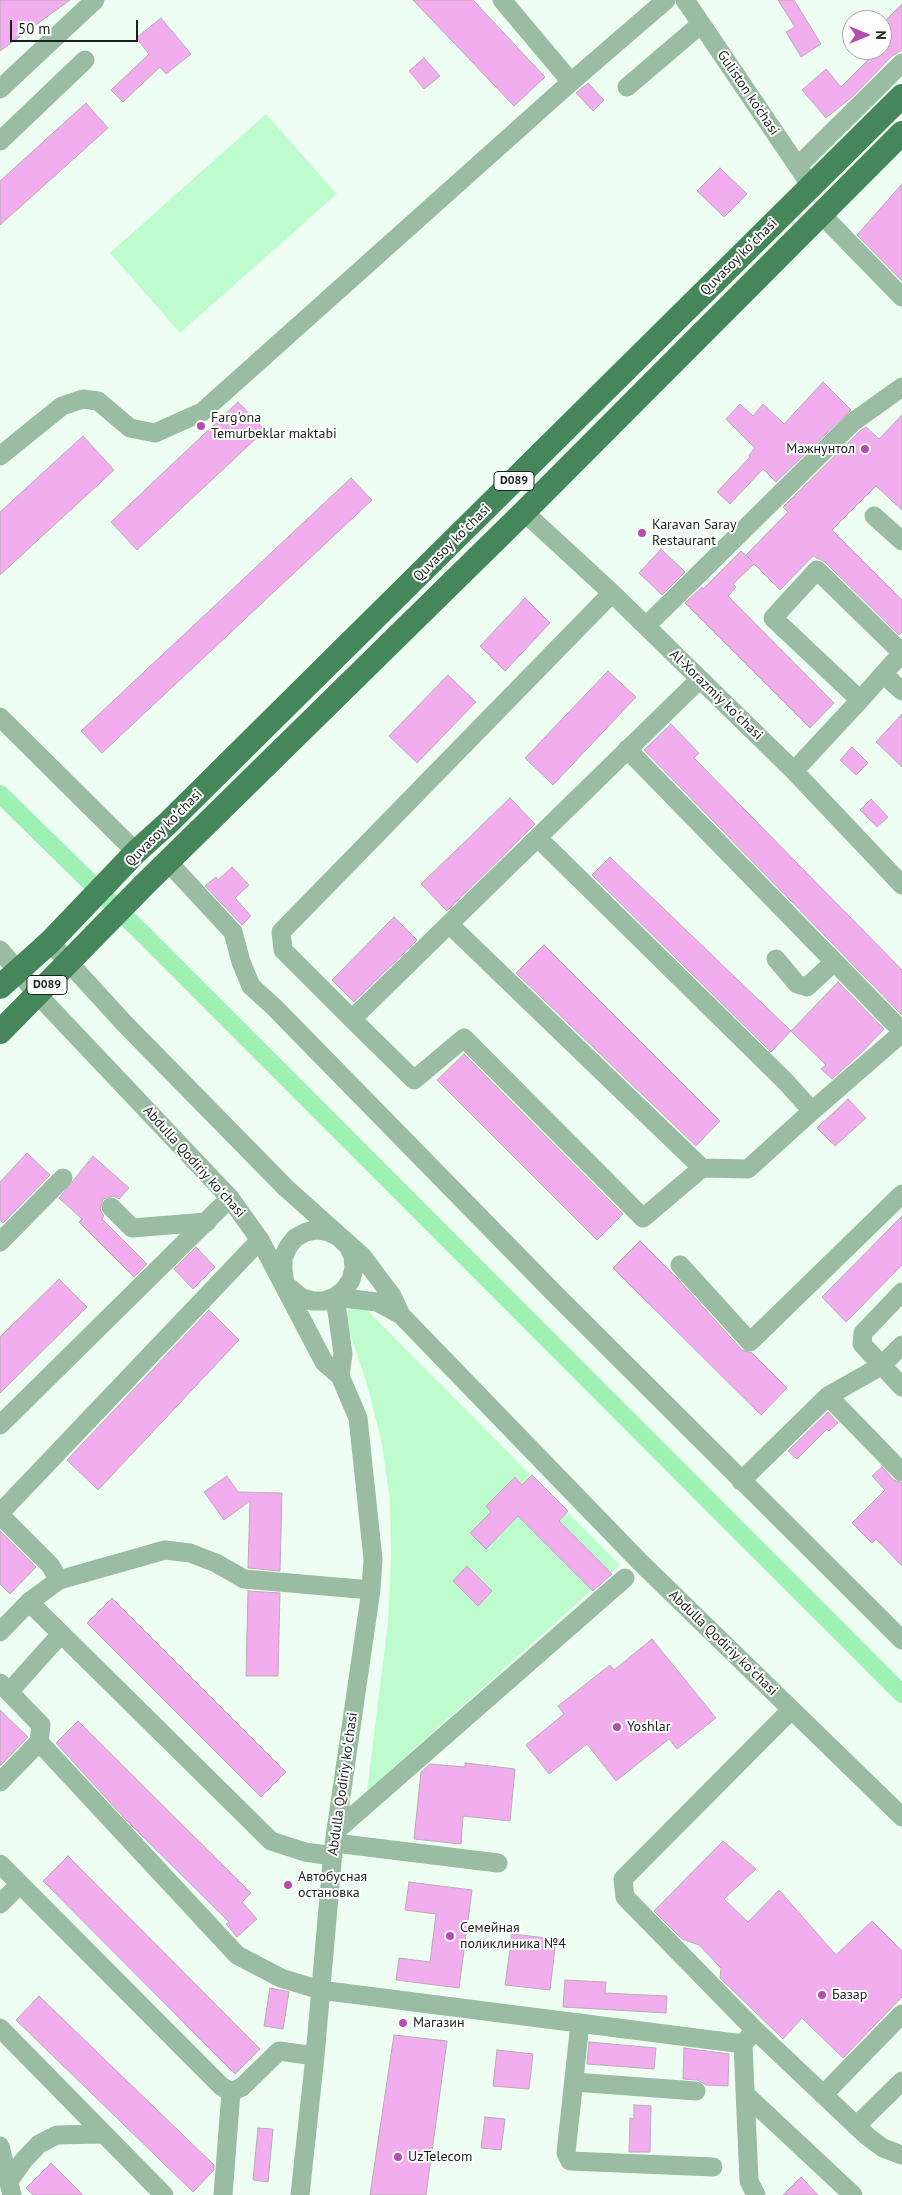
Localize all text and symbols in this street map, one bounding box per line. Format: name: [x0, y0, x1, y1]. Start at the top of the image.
scale bar: [12, 10, 140, 42]
north arrow: [842, 10, 892, 60]
text: 50 m: [18, 19, 51, 38]
text: N: [872, 30, 890, 40]
street label: Guliston ko'chasi: [713, 47, 783, 139]
street label: Quvasoy koʻchasi: [697, 215, 781, 299]
place label: Farg'ona Temurbeklar maktabi: [211, 410, 337, 442]
marker: Farg'ona Temurbeklar maktabi: [195, 420, 207, 432]
place label: Мажнунтол: [786, 441, 855, 457]
marker: Мажнунтол: [859, 443, 871, 455]
road number: D089: [494, 472, 534, 491]
street label: Quvasoy koʻchasi: [410, 501, 494, 585]
place label: Karavan Saray Restaurant: [652, 517, 736, 550]
marker: Karavan Saray Restaurant: [636, 527, 648, 539]
street label: Al-Xorazmiy koʻchasi: [666, 646, 766, 744]
street label: Quvasoy koʻchasi: [122, 786, 206, 870]
road number: D089: [27, 976, 67, 994]
street label: Abdulla Qodiriy koʻchasi: [139, 1103, 249, 1221]
street label: Abdulla Qodiriy koʻchasi: [665, 1587, 781, 1699]
street label: Abdulla Qodiriy koʻchasi: [325, 1711, 361, 1857]
place label: Yoshlar: [627, 1719, 670, 1735]
marker: Yoshlar: [611, 1721, 623, 1733]
place label: Автобусная остановка: [298, 1869, 367, 1901]
marker: Автобусная остановка: [282, 1879, 294, 1891]
place label: Семейная поликлиника №4: [460, 1920, 566, 1952]
marker: Семейная поликлиника №4: [444, 1930, 456, 1942]
place label: Базар: [832, 1987, 867, 2003]
marker: Базар: [816, 1989, 828, 2001]
place label: Магазин: [413, 2015, 465, 2031]
marker: Магазин: [397, 2017, 409, 2029]
place label: UzTelecom: [408, 2149, 472, 2165]
marker: UzTelecom: [392, 2151, 404, 2163]

